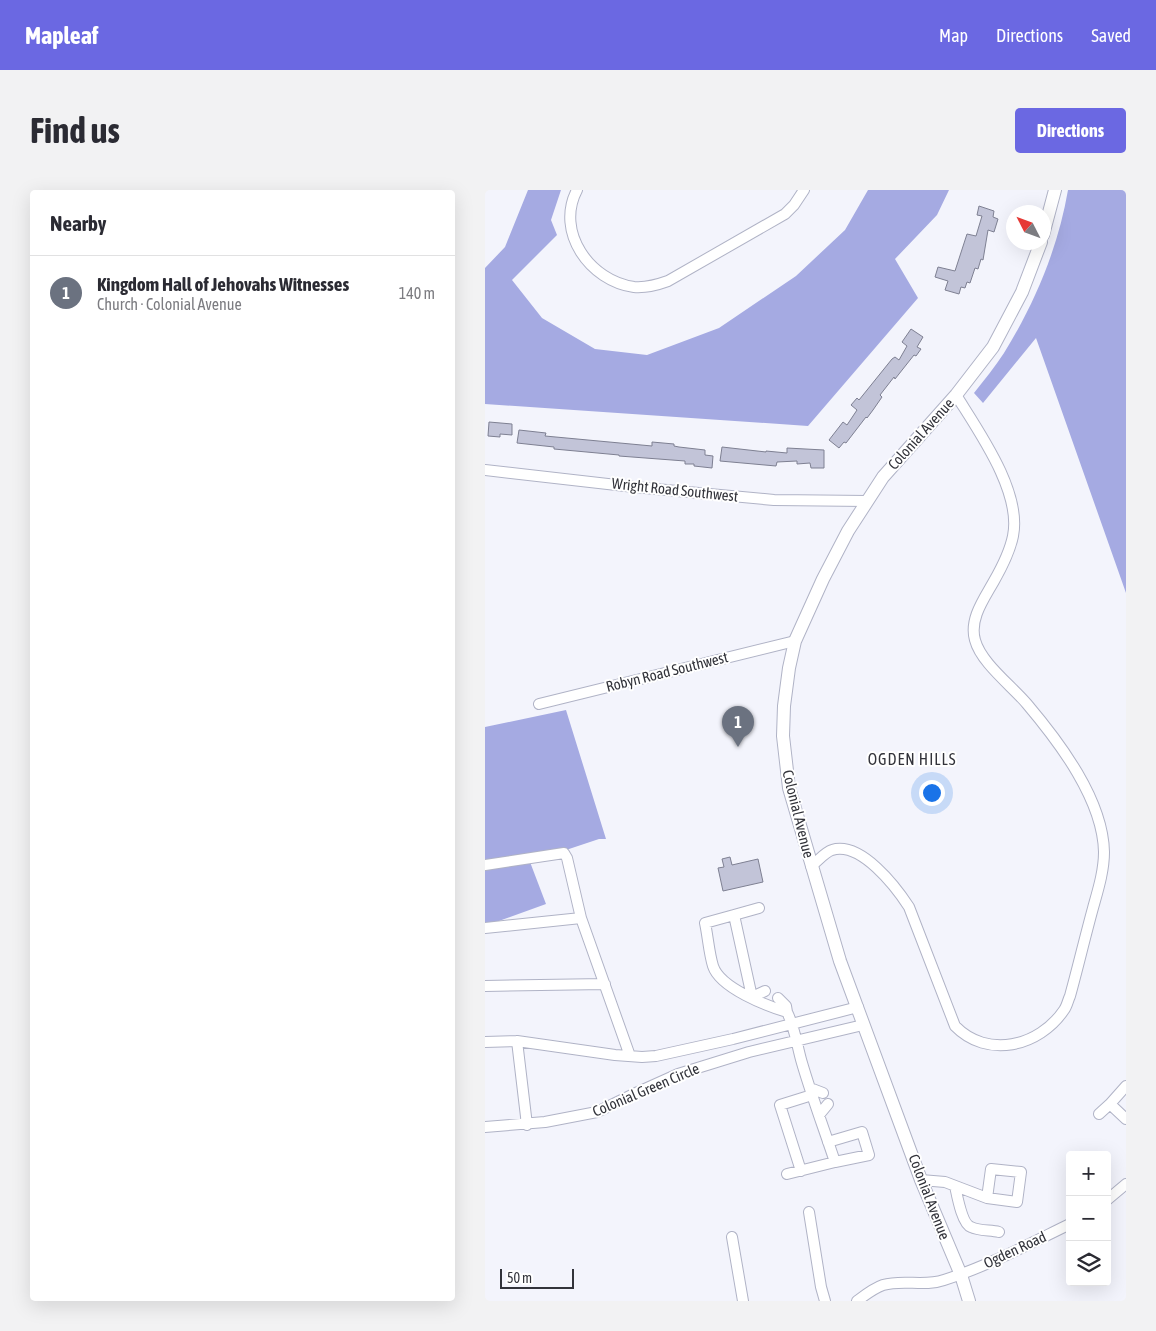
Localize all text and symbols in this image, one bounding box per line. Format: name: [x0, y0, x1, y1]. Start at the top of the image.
text: Mapleaf: [25, 22, 98, 49]
text: Map: [939, 25, 968, 46]
text: Directions: [996, 25, 1063, 46]
text: Saved: [1091, 25, 1131, 46]
button: Directions: [1015, 108, 1126, 153]
text: Find us: [30, 110, 120, 150]
north arrow: [1006, 205, 1051, 250]
text: Nearby: [50, 211, 106, 235]
text: Kingdom Hall of Jehovahs Witnesses: [97, 273, 349, 295]
text: 1: [62, 284, 70, 302]
text: 140 m: [399, 284, 435, 302]
text: Church · Colonial Avenue: [97, 295, 242, 313]
street label: Colonial Avenue: [884, 394, 957, 473]
street label: Wright Road Southwest: [611, 474, 739, 505]
street label: Robyn Road Southwest: [604, 648, 730, 695]
pin: 1: [722, 706, 754, 747]
district label: OGDEN HILLS: [868, 750, 956, 768]
street label: Colonial Avenue: [779, 768, 818, 860]
your location: [919, 780, 945, 806]
street label: Colonial Green Circle: [590, 1059, 702, 1120]
map controls: [1066, 1151, 1111, 1286]
button: +: [1066, 1151, 1111, 1196]
street label: Colonial Avenue: [905, 1152, 954, 1242]
button: −: [1066, 1196, 1111, 1241]
street label: Ogden Road: [981, 1228, 1049, 1271]
button: layers: [1066, 1241, 1111, 1286]
scale bar: [500, 1266, 574, 1289]
text: 50 m: [507, 1270, 532, 1286]

